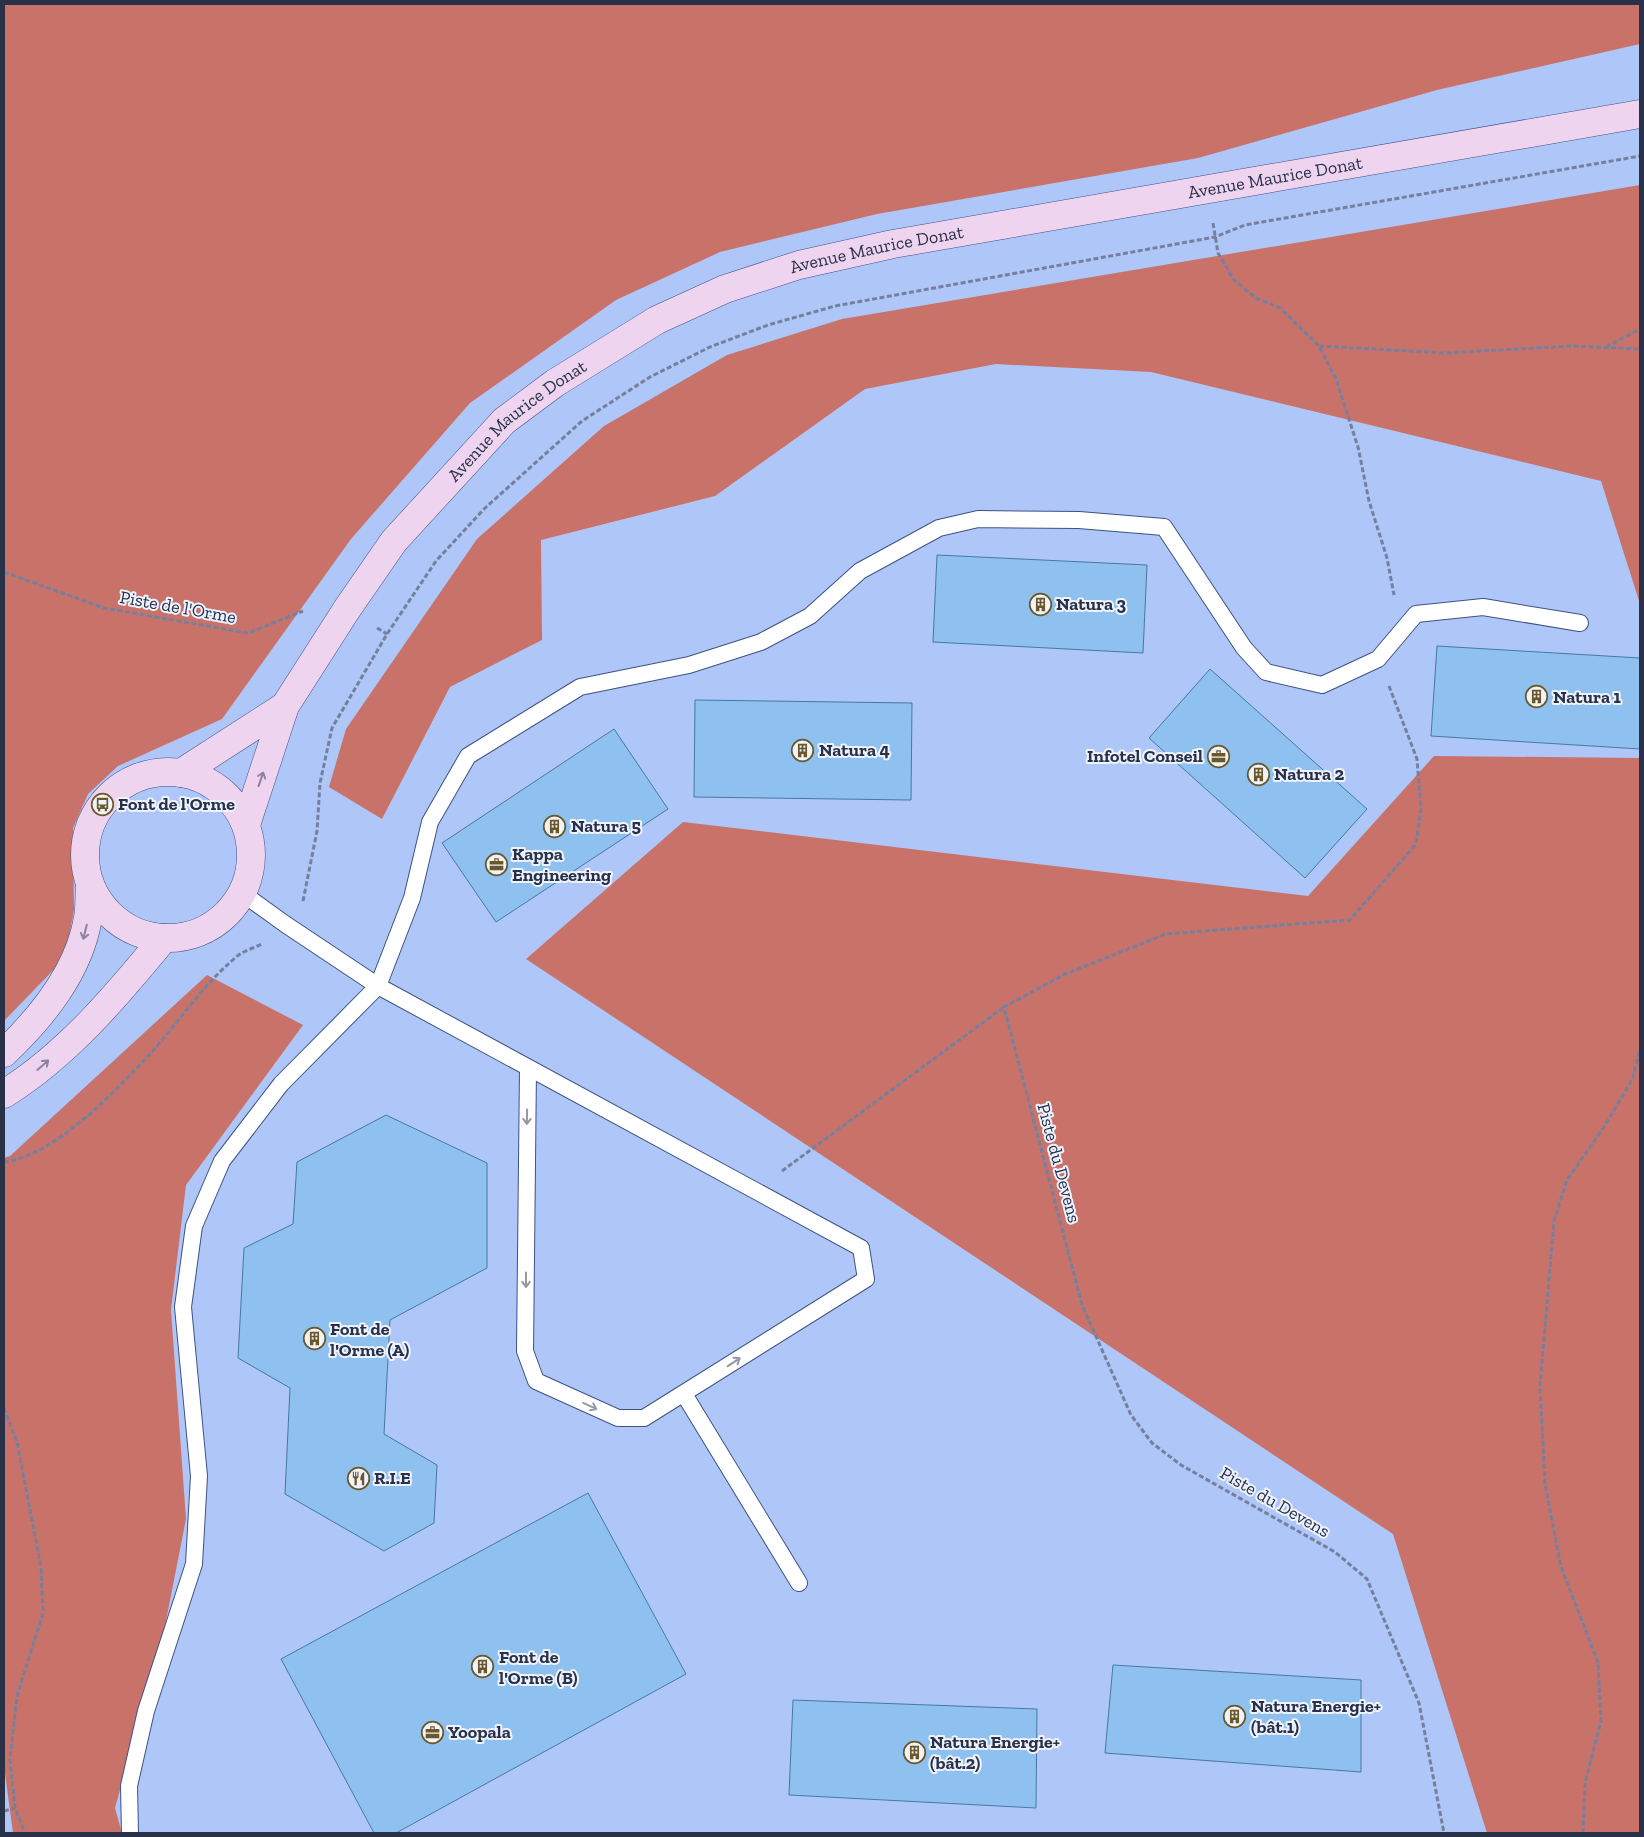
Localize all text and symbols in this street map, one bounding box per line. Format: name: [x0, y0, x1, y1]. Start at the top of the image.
street label: Avenue Maurice Donat: [1186, 151, 1364, 203]
street label: Avenue Maurice Donat: [787, 221, 965, 278]
street label: Avenue Maurice Donat: [443, 355, 591, 486]
street label: Piste de l'Orme: [118, 586, 238, 628]
building icon: Natura 3: [1028, 592, 1052, 616]
place label: Natura 3: [1056, 593, 1126, 615]
building icon: Natura 1: [1525, 685, 1549, 709]
place label: Natura 1: [1553, 686, 1621, 708]
building icon: Natura 4: [791, 738, 815, 762]
place label: Natura 4: [819, 739, 890, 761]
office icon: Infotel Conseil: [1207, 744, 1231, 768]
place label: Infotel Conseil: [1087, 745, 1203, 767]
building icon: Natura 2: [1246, 762, 1270, 786]
place label: Natura 2: [1274, 763, 1344, 785]
one-way arrow: [257, 772, 266, 787]
bus stop icon: Font de l'Orme: [90, 792, 114, 816]
place label: Font de l'Orme: [118, 793, 235, 815]
building icon: Natura 5: [543, 814, 567, 838]
place label: Natura 5: [571, 815, 641, 837]
place label: Kappa Engineering: [512, 843, 611, 886]
office icon: Kappa Engineering: [484, 852, 508, 876]
one-way arrow: [80, 924, 89, 940]
one-way arrow: [36, 1060, 49, 1071]
street label: Piste du Devens: [1032, 1101, 1086, 1225]
one-way arrow: [522, 1108, 532, 1125]
one-way arrow: [521, 1271, 531, 1287]
place label: Font de l'Orme (A): [330, 1318, 409, 1361]
building icon: Font de l'Orme (A): [302, 1327, 326, 1351]
one-way arrow: [727, 1357, 741, 1367]
one-way arrow: [582, 1401, 597, 1411]
street label: Piste du Devens: [1216, 1462, 1334, 1542]
restaurant icon: R.I.E: [346, 1466, 370, 1490]
place label: R.I.E: [374, 1467, 411, 1489]
place label: Font de l'Orme (B): [499, 1646, 578, 1689]
building icon: Font de l'Orme (B): [471, 1655, 495, 1679]
place label: Natura Energie+ (bât.1): [1251, 1695, 1381, 1738]
building icon: Natura Energie+ (bât.1): [1223, 1704, 1247, 1728]
office icon: Yoopala: [420, 1720, 444, 1744]
place label: Yoopala: [448, 1721, 511, 1743]
place label: Natura Energie+ (bât.2): [930, 1731, 1060, 1774]
building icon: Natura Energie+ (bât.2): [902, 1740, 926, 1764]

